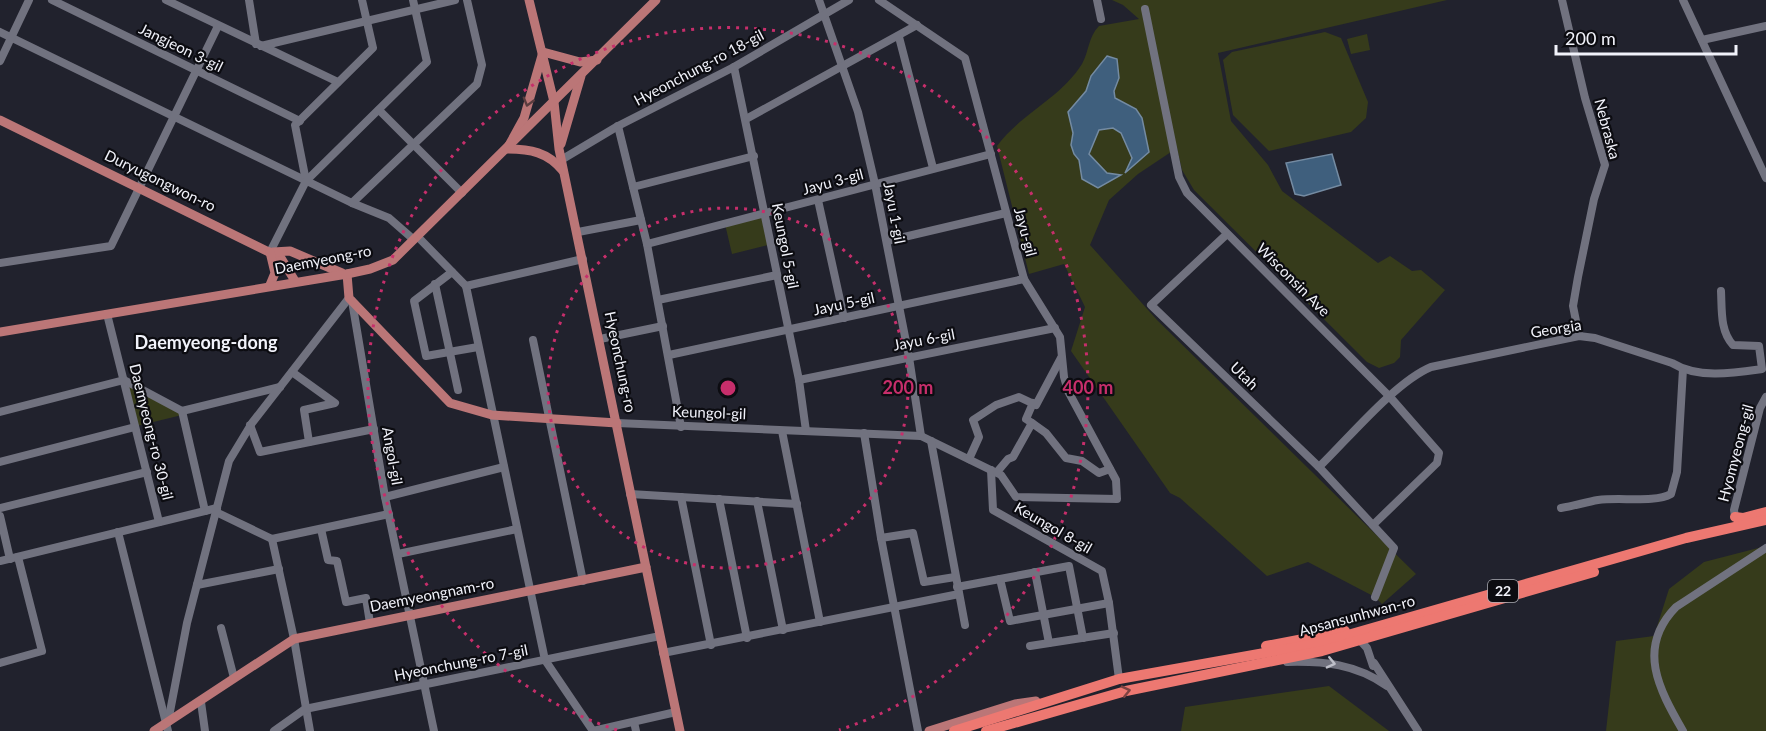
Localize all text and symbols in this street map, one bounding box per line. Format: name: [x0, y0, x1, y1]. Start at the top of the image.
scale bar: [1556, 18, 1736, 56]
street label: Jangjeon 3-gil: [137, 19, 226, 75]
street label: Hyeonchung-ro 18-gil: [630, 25, 767, 109]
text: 200 m: [1565, 27, 1616, 49]
one-way arrow: [523, 96, 535, 107]
street label: Nebraska: [1591, 97, 1625, 161]
street label: Duryugongwon-ro: [102, 145, 219, 215]
street label: Jayu 3-gil: [800, 164, 865, 198]
street label: Jayu 1-gil: [880, 180, 910, 245]
street label: Keungol 5-gil: [769, 201, 803, 290]
street label: Jayu-gil: [1011, 205, 1041, 258]
street label: Wisconsin Ave: [1253, 239, 1334, 320]
street label: Daemyeong-ro: [273, 241, 373, 277]
street label: Jayu 5-gil: [811, 288, 876, 318]
street label: Hyeonchung-ro: [601, 310, 640, 414]
street label: Georgia: [1529, 315, 1583, 341]
street label: Jayu 6-gil: [891, 324, 956, 354]
district label: Daemyeong-dong: [135, 331, 278, 353]
street label: Utah: [1227, 358, 1262, 393]
street label: Daemyeong-ro 30-gil: [126, 362, 178, 502]
text: 200 m: [883, 376, 933, 398]
text: 400 m: [1063, 376, 1113, 398]
centre of rings: [718, 378, 738, 398]
street label: Keungol-gil: [672, 402, 746, 422]
street label: Hyomyeong-gil: [1713, 402, 1757, 503]
street label: Angol-gil: [379, 425, 407, 486]
street label: Keungol 8-gil: [1011, 498, 1096, 557]
street label: Daemyeongnam-ro: [368, 573, 495, 615]
road number: 22: [1488, 580, 1518, 602]
street label: Apsansunhwan-ro: [1297, 591, 1417, 639]
street label: Hyeonchung-ro 7-gil: [392, 640, 529, 684]
one-way arrow: [1326, 656, 1336, 669]
one-way arrow: [1121, 685, 1131, 698]

